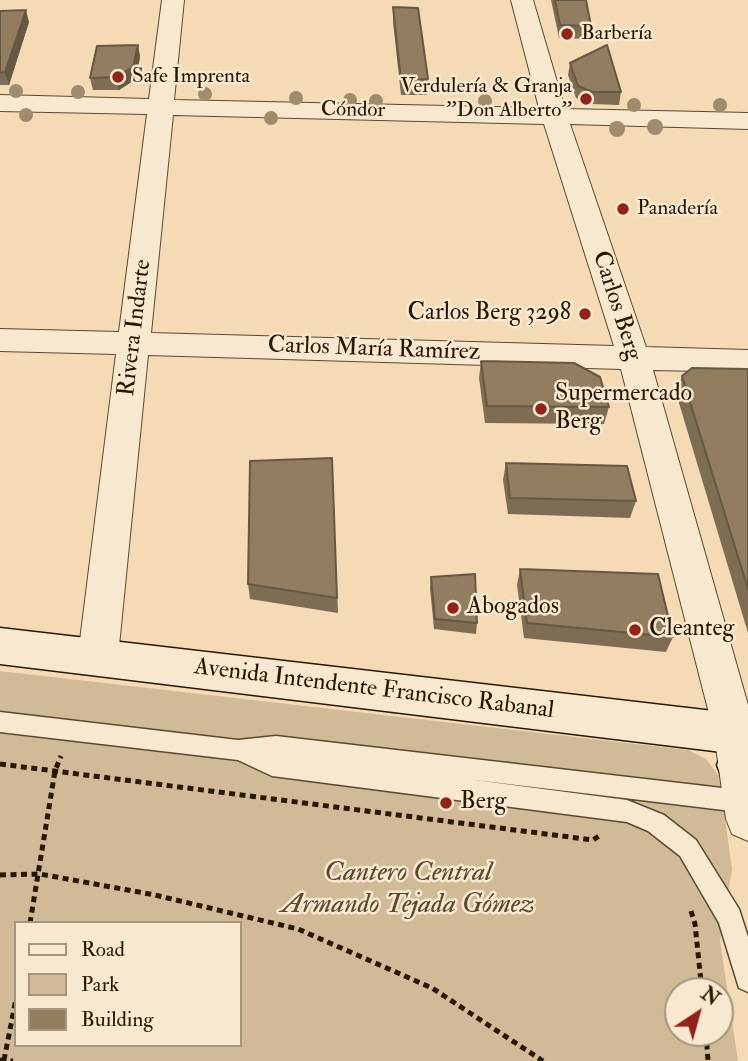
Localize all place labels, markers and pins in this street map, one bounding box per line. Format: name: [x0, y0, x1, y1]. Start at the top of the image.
place label: Barbería: [581, 21, 652, 47]
marker: Barbería: [559, 26, 575, 42]
place label: Safe Imprenta: [132, 64, 250, 90]
marker: Safe Imprenta: [110, 69, 126, 85]
place label: Verdulería & Granja ''Don Alberto'': [400, 74, 572, 124]
marker: Verdulería & Granja ''Don Alberto'': [578, 91, 594, 107]
place label: Panadería: [637, 196, 718, 222]
marker: Panadería: [615, 201, 631, 217]
place label: Carlos Berg 3298: [408, 300, 571, 328]
marker: Carlos Berg 3298: [577, 306, 593, 322]
place label: Supermercado Berg: [555, 381, 692, 437]
marker: Supermercado Berg: [533, 401, 549, 417]
place label: Abogados: [467, 594, 559, 622]
marker: Abogados: [445, 600, 461, 616]
place label: Cleanteg: [649, 616, 734, 644]
marker: Cleanteg: [627, 622, 643, 638]
place label: Berg: [460, 789, 506, 817]
marker: Berg: [438, 795, 454, 811]

